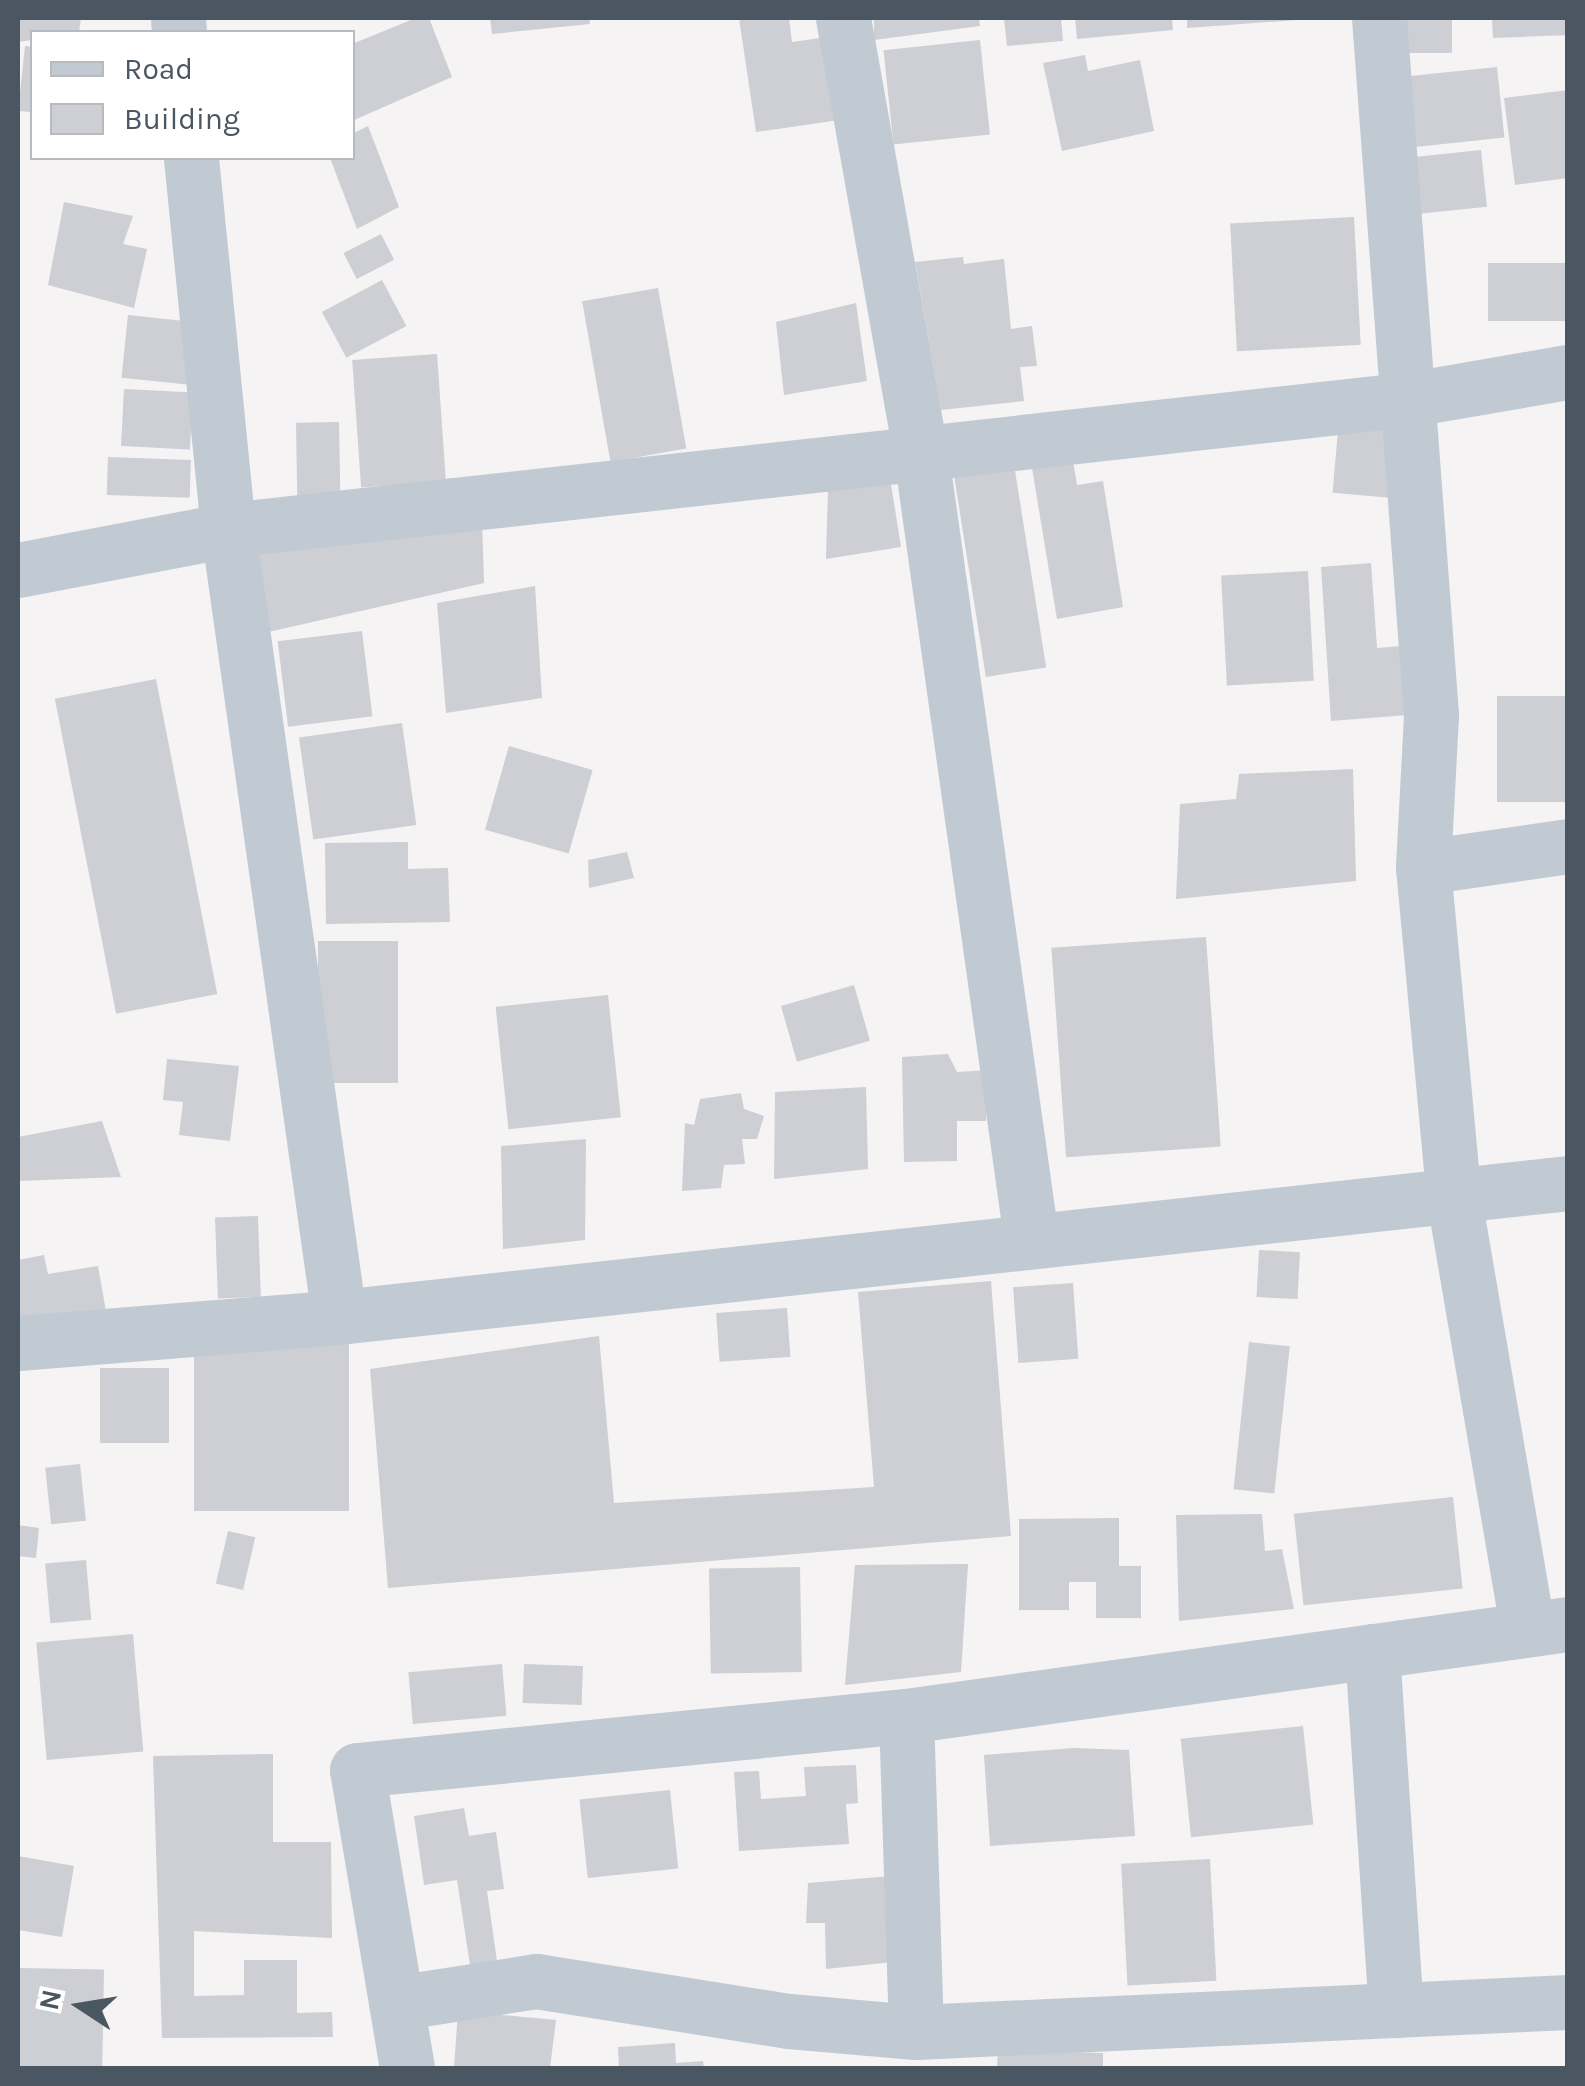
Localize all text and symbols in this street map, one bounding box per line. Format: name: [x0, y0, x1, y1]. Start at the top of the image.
legend: [30, 30, 355, 160]
text: Road: [124, 51, 193, 87]
text: Building: [124, 101, 240, 137]
north arrow: [30, 1956, 130, 2056]
text: N: [32, 1986, 68, 2013]

